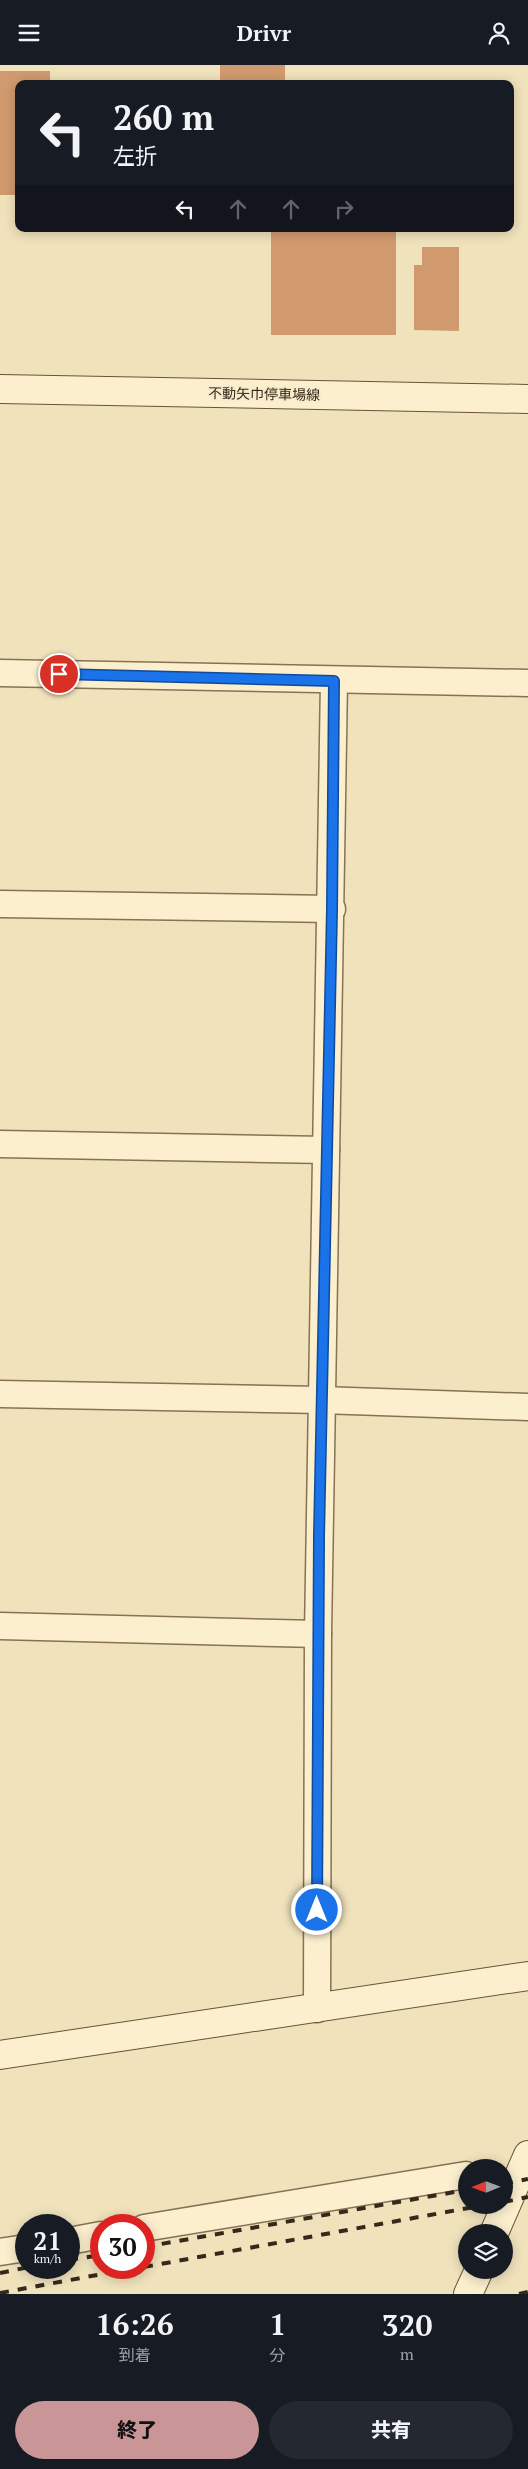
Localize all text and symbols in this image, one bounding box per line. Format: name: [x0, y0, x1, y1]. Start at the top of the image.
text: Drivr: [237, 18, 291, 47]
icon: menu: [15, 19, 43, 47]
icon: person: [485, 19, 513, 47]
text: 260 m: [113, 94, 214, 140]
icon: left: [30, 100, 95, 165]
text: 左折: [113, 141, 157, 170]
icon: left: [171, 195, 199, 223]
icon: ahead: [224, 195, 252, 223]
icon: ahead: [277, 195, 305, 223]
icon: right: [330, 195, 358, 223]
street label: 不動矢巾停車場線: [208, 383, 320, 404]
pin: [38, 653, 80, 695]
icon: arrive: [45, 660, 73, 688]
position arrow: [290, 1883, 342, 1935]
north arrow: [458, 2159, 512, 2214]
map controls: [458, 2159, 513, 2279]
speed limit sign: 30: [90, 2214, 155, 2279]
text: 21: [33, 2224, 62, 2257]
button: layers: [458, 2224, 513, 2279]
text: km/h: [34, 2251, 61, 2266]
text: 16:26: [96, 2304, 174, 2344]
text: 1: [269, 2304, 286, 2344]
text: 320: [382, 2305, 432, 2345]
text: m: [400, 2343, 414, 2365]
text: 到着: [119, 2344, 151, 2366]
text: 分: [270, 2344, 286, 2366]
button: 終了: [15, 2401, 259, 2459]
button: 共有: [269, 2401, 513, 2459]

